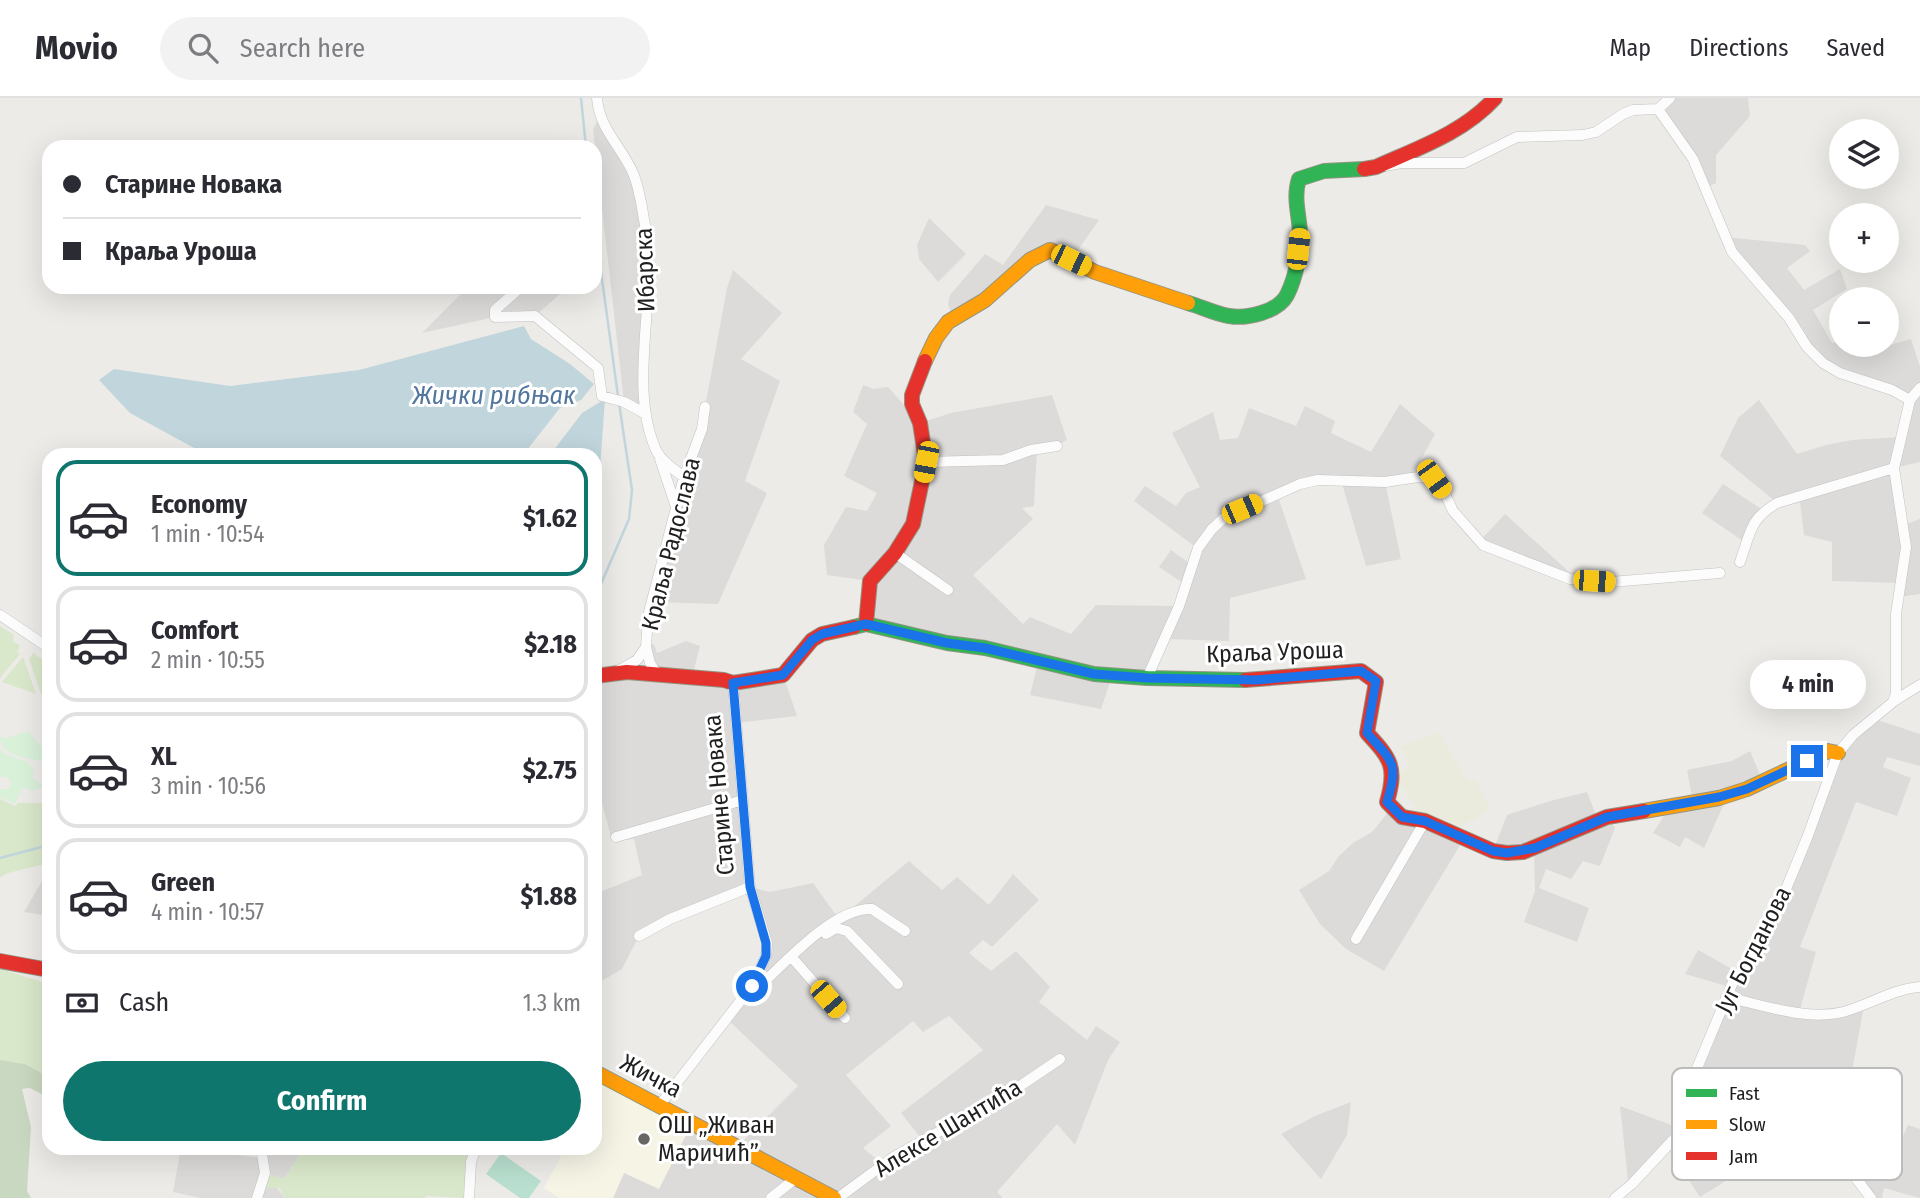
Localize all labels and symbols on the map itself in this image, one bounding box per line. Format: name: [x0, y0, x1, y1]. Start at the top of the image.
street label: Ибарска: [630, 227, 660, 313]
car: [1286, 227, 1311, 271]
car: [1048, 241, 1095, 279]
water label: Жички рибњак: [411, 380, 576, 411]
car: [912, 439, 941, 485]
street label: Краља Радослава: [636, 455, 706, 633]
car: [1414, 456, 1455, 502]
car: [1219, 491, 1266, 527]
car: [1573, 569, 1616, 593]
street label: Краља Уроша: [1206, 636, 1344, 668]
callout: 4 min: [1749, 660, 1865, 708]
street label: Старине Новака: [698, 714, 740, 876]
route end: [1791, 745, 1823, 777]
street label: Југ Богданова: [1709, 882, 1797, 1018]
route start: [736, 970, 768, 1002]
car: [807, 976, 850, 1022]
street label: Жичка: [616, 1048, 686, 1104]
legend: [1672, 1068, 1902, 1180]
street label: Алексе Шантића: [869, 1073, 1027, 1183]
text: Fast: [1729, 1082, 1760, 1105]
place label: ОШ „Живан Маричић”: [658, 1111, 775, 1167]
text: Slow: [1729, 1113, 1766, 1136]
marker: ОШ „Живан Маричић”: [636, 1131, 652, 1147]
text: Jam: [1729, 1145, 1758, 1168]

